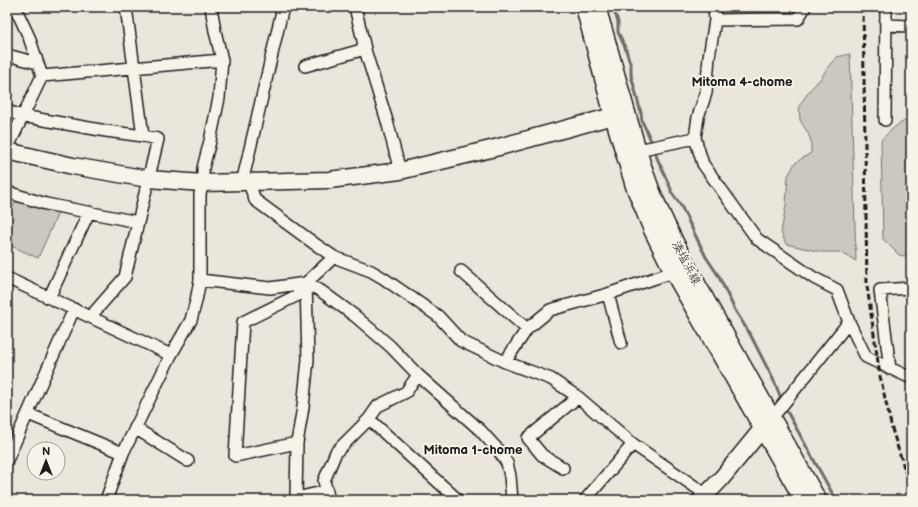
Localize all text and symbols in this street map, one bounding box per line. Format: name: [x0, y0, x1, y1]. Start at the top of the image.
district label: Mitoma 4-chome: [691, 74, 793, 90]
street label: 湊塩浜線: [668, 238, 704, 288]
north arrow: [26, 441, 66, 481]
district label: Mitoma 1-chome: [424, 442, 523, 458]
text: N: [42, 445, 50, 458]

